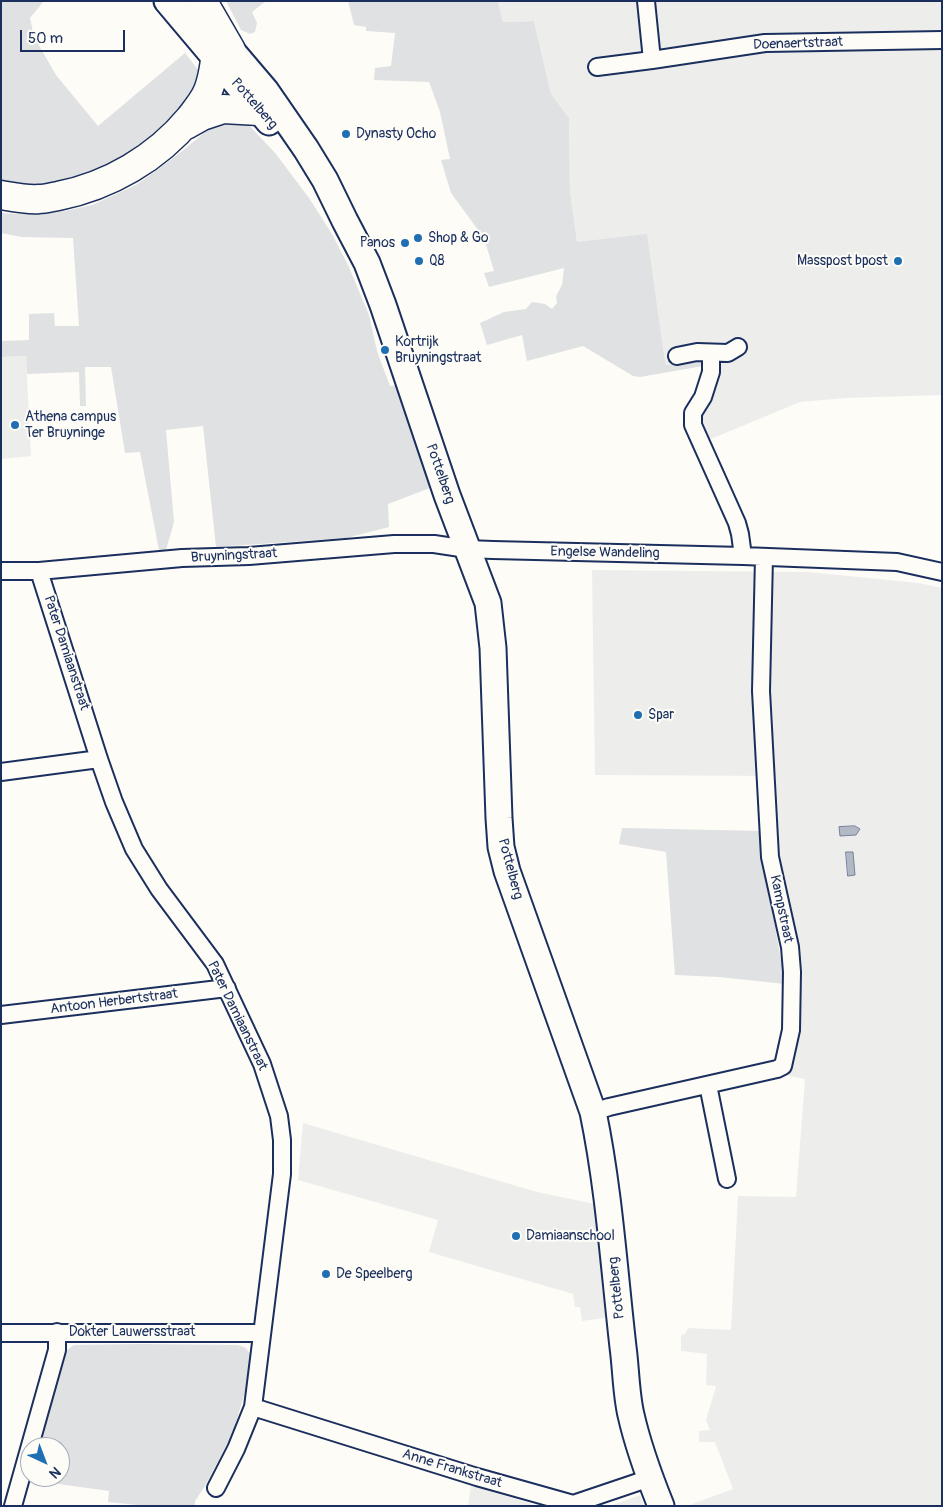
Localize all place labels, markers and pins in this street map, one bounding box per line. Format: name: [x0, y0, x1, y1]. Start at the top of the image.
place label: Dynasty Ocho: [356, 126, 436, 142]
marker: Dynasty Ocho: [340, 128, 352, 140]
place label: Shop & Go: [428, 230, 489, 246]
marker: Shop & Go: [412, 232, 424, 244]
place label: Panos: [360, 235, 395, 251]
marker: Panos: [399, 237, 411, 249]
place label: Q8: [429, 253, 445, 269]
place label: Masspost bpost: [797, 253, 888, 269]
marker: Q8: [413, 255, 425, 267]
marker: Masspost bpost: [892, 255, 904, 267]
place label: Kortrijk Bruyningstraat: [395, 334, 481, 367]
marker: Kortrijk Bruyningstraat: [379, 344, 391, 356]
place label: Athena campus Ter Bruyninge: [25, 409, 116, 442]
marker: Athena campus Ter Bruyninge: [9, 419, 21, 431]
place label: Spar: [648, 707, 674, 723]
marker: Spar: [632, 709, 644, 721]
place label: Damiaanschool: [526, 1228, 615, 1244]
marker: Damiaanschool: [510, 1230, 522, 1242]
place label: De Speelberg: [336, 1266, 412, 1282]
marker: De Speelberg: [320, 1268, 332, 1280]

